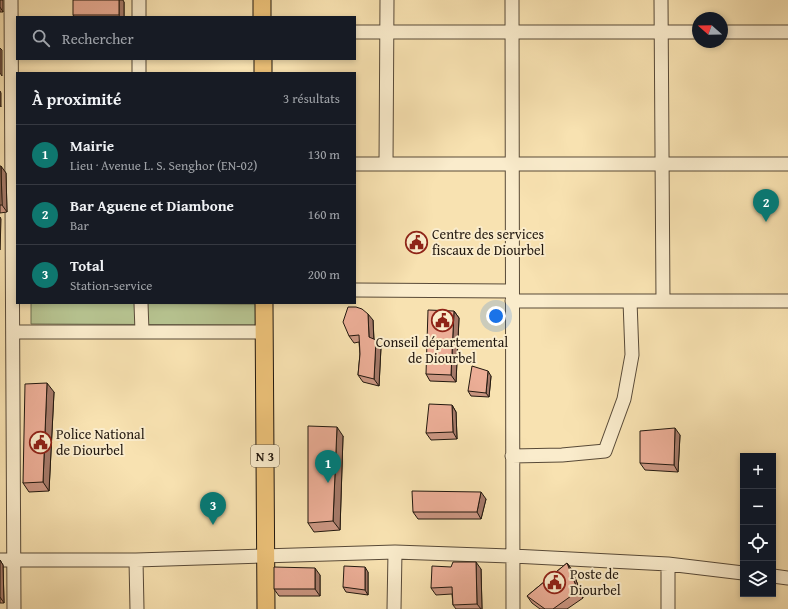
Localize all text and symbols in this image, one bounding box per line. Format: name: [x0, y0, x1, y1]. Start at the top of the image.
north arrow: [692, 12, 728, 48]
search box: [16, 16, 356, 60]
icon: search: [30, 27, 52, 49]
text: Rechercher: [62, 28, 134, 49]
text: À proximité: [32, 86, 121, 111]
text: 3 résultats: [283, 89, 340, 108]
text: Mairie: [70, 135, 114, 156]
text: 1: [42, 145, 48, 164]
text: 130 m: [308, 145, 340, 164]
text: Lieu · Avenue L. S. Senghor (EN-02): [70, 156, 257, 175]
pin: 2: [753, 189, 779, 222]
text: Bar Aguene et Diambone: [70, 195, 234, 216]
text: 2: [42, 205, 48, 224]
text: 160 m: [308, 205, 340, 224]
text: Bar: [70, 216, 89, 235]
place label: Centre des services fiscaux de Diourbel: [432, 224, 544, 260]
public building icon: Centre des services fiscaux de Diourbel: [403, 229, 429, 255]
text: Total: [70, 255, 104, 276]
text: 3: [42, 265, 48, 284]
text: 200 m: [308, 265, 340, 284]
text: Station-service: [70, 276, 152, 295]
your location: [486, 306, 506, 326]
public building icon: Conseil départemental de Diourbel: [429, 307, 455, 333]
place label: Conseil départemental de Diourbel: [376, 332, 508, 368]
place label: Police National de Diourbel: [56, 424, 145, 460]
public building icon: Police National de Diourbel: [28, 429, 54, 455]
road number: N 3: [251, 445, 279, 467]
pin: 1: [315, 450, 341, 483]
map controls: [740, 453, 776, 597]
button: +: [740, 453, 776, 489]
button: −: [740, 489, 776, 525]
pin: 3: [200, 492, 226, 525]
button: locate: [740, 525, 776, 561]
button: layers: [740, 561, 776, 597]
place label: Poste de Diourbel: [570, 564, 621, 600]
public building icon: Poste de Diourbel: [541, 569, 567, 595]

